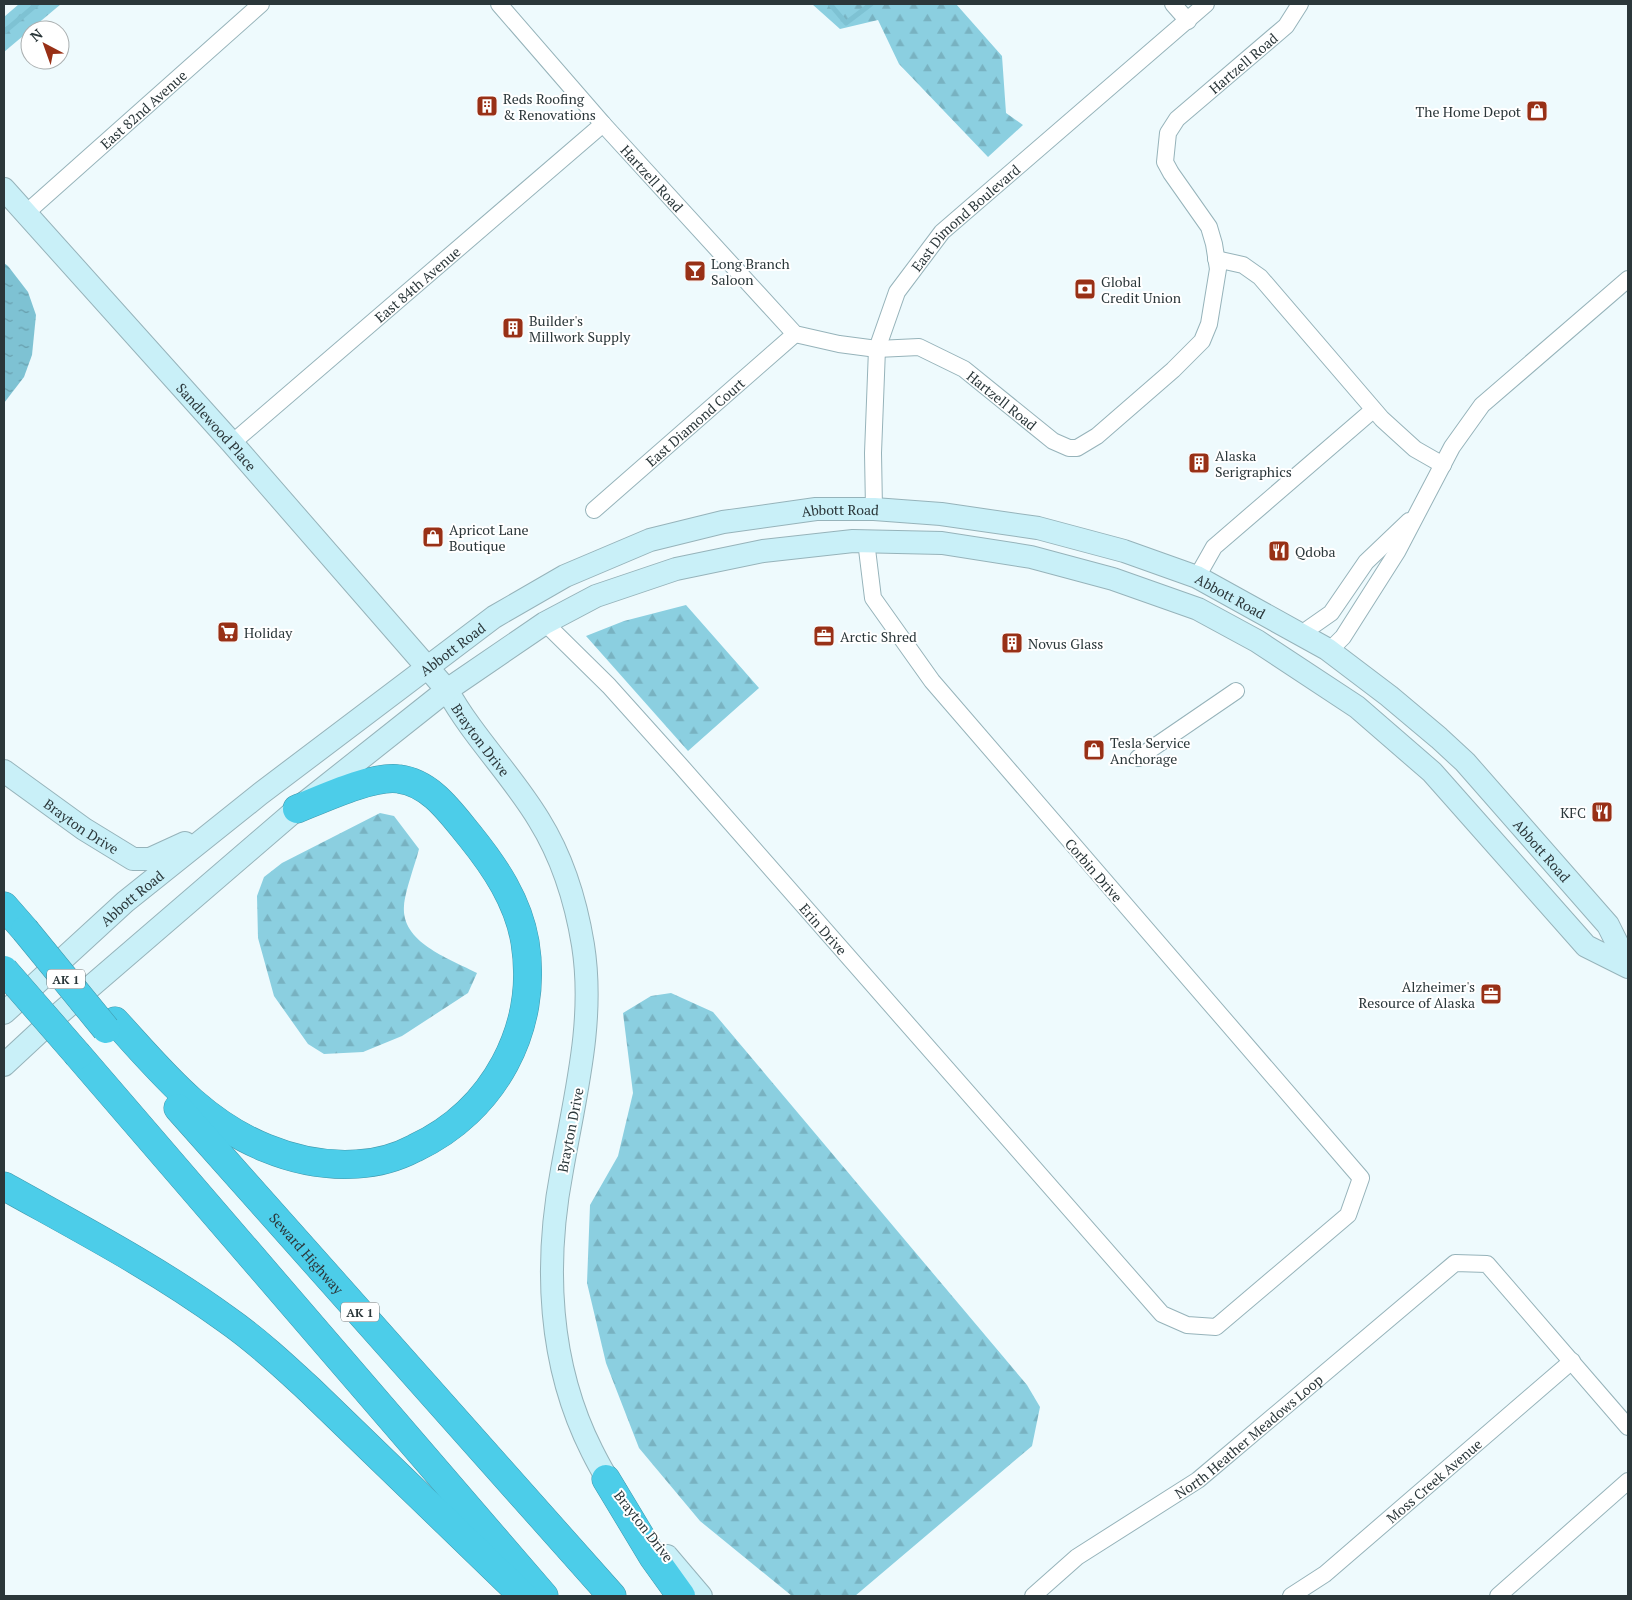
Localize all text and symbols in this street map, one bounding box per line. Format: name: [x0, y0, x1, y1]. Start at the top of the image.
north arrow: [20, 20, 70, 70]
text: N: [26, 24, 47, 45]
street label: Hartzell Road: [1205, 28, 1281, 97]
street label: East 82nd Avenue: [96, 65, 190, 153]
place label: Reds Roofing & Renovations: [503, 89, 596, 124]
building icon: Reds Roofing & Renovations: [475, 94, 499, 118]
shop icon: The Home Depot: [1525, 99, 1549, 123]
place label: The Home Depot: [1416, 102, 1522, 121]
street label: Hartzell Road: [617, 140, 688, 216]
street label: East Dimond Boulevard: [906, 160, 1024, 275]
street label: East 84th Avenue: [370, 242, 464, 326]
place label: Long Branch Saloon: [711, 254, 790, 289]
bar icon: Long Branch Saloon: [683, 259, 707, 283]
place label: Global Credit Union: [1101, 272, 1182, 307]
bank icon: Global Credit Union: [1073, 277, 1097, 301]
place label: Builder's Millwork Supply: [529, 311, 631, 346]
building icon: Builder's Millwork Supply: [501, 316, 525, 340]
street label: Hartzell Road: [963, 366, 1041, 434]
street label: East Diamond Court: [641, 373, 749, 470]
street label: Sandlewood Place: [173, 378, 261, 475]
place label: Alaska Serigraphics: [1215, 446, 1292, 481]
building icon: Alaska Serigraphics: [1187, 451, 1211, 475]
street label: Abbott Road: [800, 499, 880, 520]
place label: Apricot Lane Boutique: [449, 520, 529, 555]
shop icon: Apricot Lane Boutique: [421, 525, 445, 549]
restaurant icon: Qdoba: [1267, 539, 1291, 563]
place label: Qdoba: [1295, 542, 1336, 561]
street label: Abbott Road: [1192, 569, 1269, 623]
street label: Abbott Road: [416, 618, 489, 680]
supermarket icon: Holiday: [216, 620, 240, 644]
place label: Holiday: [244, 623, 293, 642]
office icon: Arctic Shred: [812, 624, 836, 648]
place label: Arctic Shred: [840, 627, 917, 646]
building icon: Novus Glass: [1000, 631, 1024, 655]
place label: Novus Glass: [1028, 634, 1103, 653]
street label: Brayton Drive: [448, 700, 514, 780]
place label: Tesla Service Anchorage: [1110, 733, 1190, 768]
shop icon: Tesla Service Anchorage: [1082, 738, 1106, 762]
street label: Brayton Drive: [40, 794, 123, 858]
restaurant icon: KFC: [1590, 800, 1614, 824]
place label: KFC: [1560, 803, 1586, 822]
street label: Abbott Road: [1510, 815, 1575, 886]
street label: Corbin Drive: [1061, 834, 1127, 906]
street label: Abbott Road: [96, 865, 167, 930]
street label: Erin Drive: [796, 899, 852, 959]
road number: AK 1: [47, 970, 85, 989]
place label: Alzheimer's Resource of Alaska: [1359, 977, 1475, 1012]
office icon: Alzheimer's Resource of Alaska: [1479, 982, 1503, 1006]
street label: Brayton Drive: [552, 1086, 588, 1174]
street label: Seward Highway: [266, 1208, 349, 1298]
road number: AK 1: [341, 1302, 379, 1321]
street label: North Heather Meadows Loop: [1171, 1370, 1326, 1502]
street label: Moss Creek Avenue: [1382, 1434, 1485, 1527]
street label: Brayton Drive: [610, 1486, 678, 1566]

